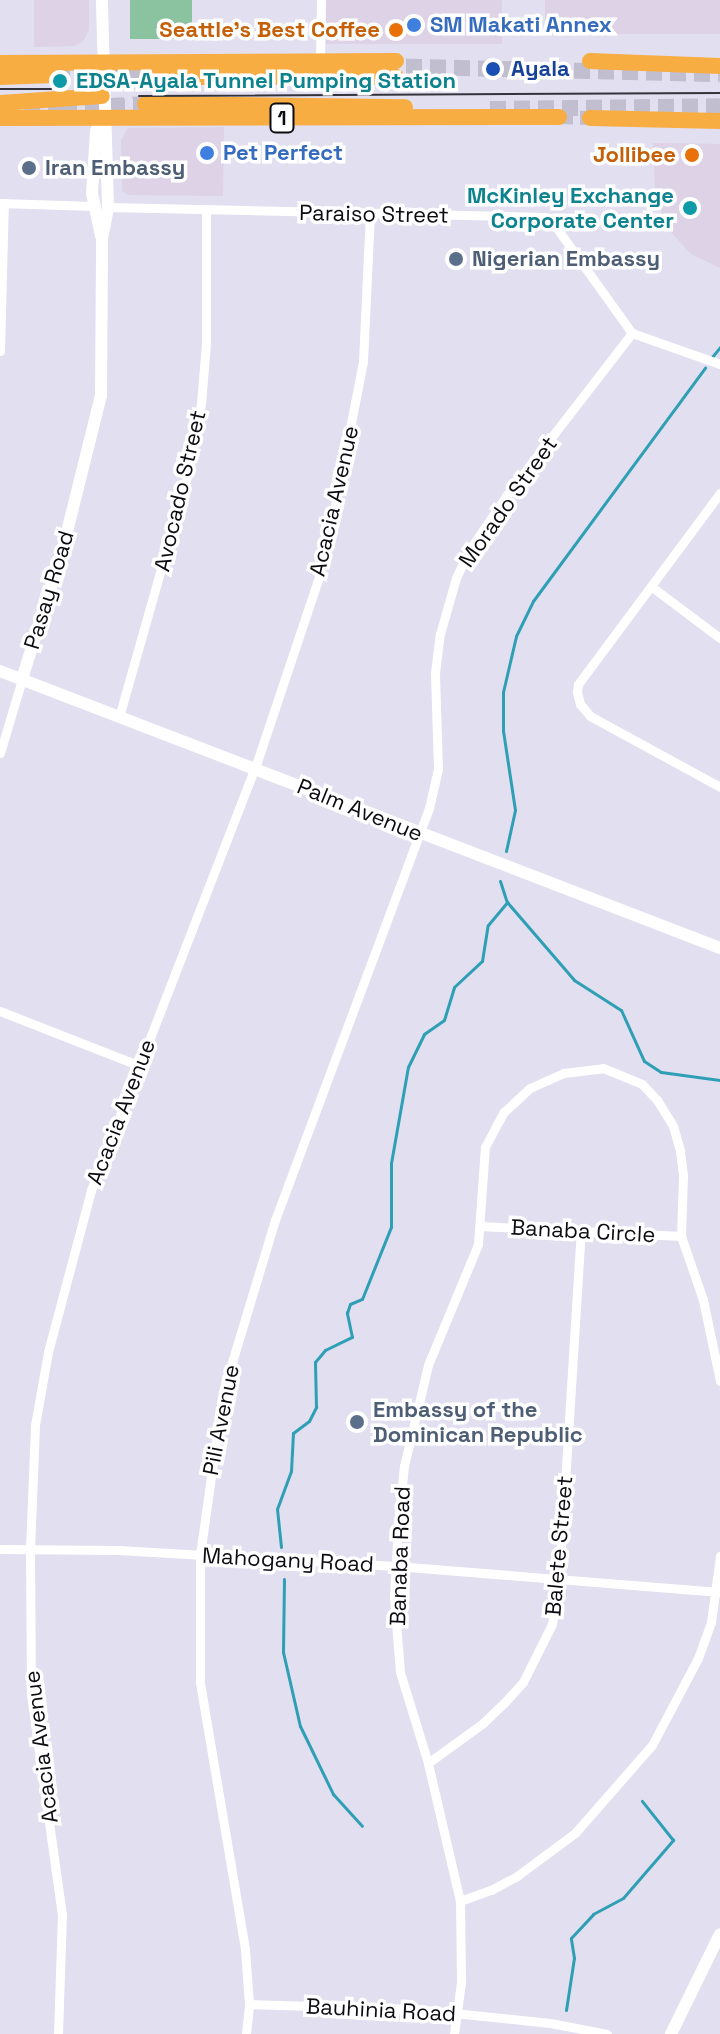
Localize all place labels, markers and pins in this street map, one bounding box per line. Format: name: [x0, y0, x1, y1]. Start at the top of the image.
place label: SM Makati Annex: [430, 12, 612, 38]
marker: SM Makati Annex: [405, 16, 423, 34]
place label: Seattle's Best Coffee: [159, 17, 380, 43]
marker: Seattle's Best Coffee: [387, 21, 405, 39]
place label: Ayala: [511, 56, 570, 82]
marker: Ayala: [482, 58, 504, 80]
place label: EDSA-Ayala Tunnel Pumping Station: [76, 68, 457, 94]
marker: EDSA-Ayala Tunnel Pumping Station: [51, 72, 69, 90]
place label: Pet Perfect: [223, 140, 343, 166]
place label: Jollibee: [593, 142, 676, 168]
marker: Pet Perfect: [198, 144, 216, 162]
marker: Jollibee: [683, 146, 701, 164]
place label: Iran Embassy: [45, 155, 185, 181]
marker: Iran Embassy: [20, 159, 38, 177]
place label: McKinley Exchange Corporate Center: [467, 182, 674, 234]
marker: McKinley Exchange Corporate Center: [681, 199, 699, 217]
place label: Nigerian Embassy: [472, 246, 660, 272]
marker: Nigerian Embassy: [447, 250, 465, 268]
place label: Embassy of the Dominican Republic: [373, 1396, 583, 1448]
marker: Embassy of the Dominican Republic: [348, 1413, 366, 1431]

